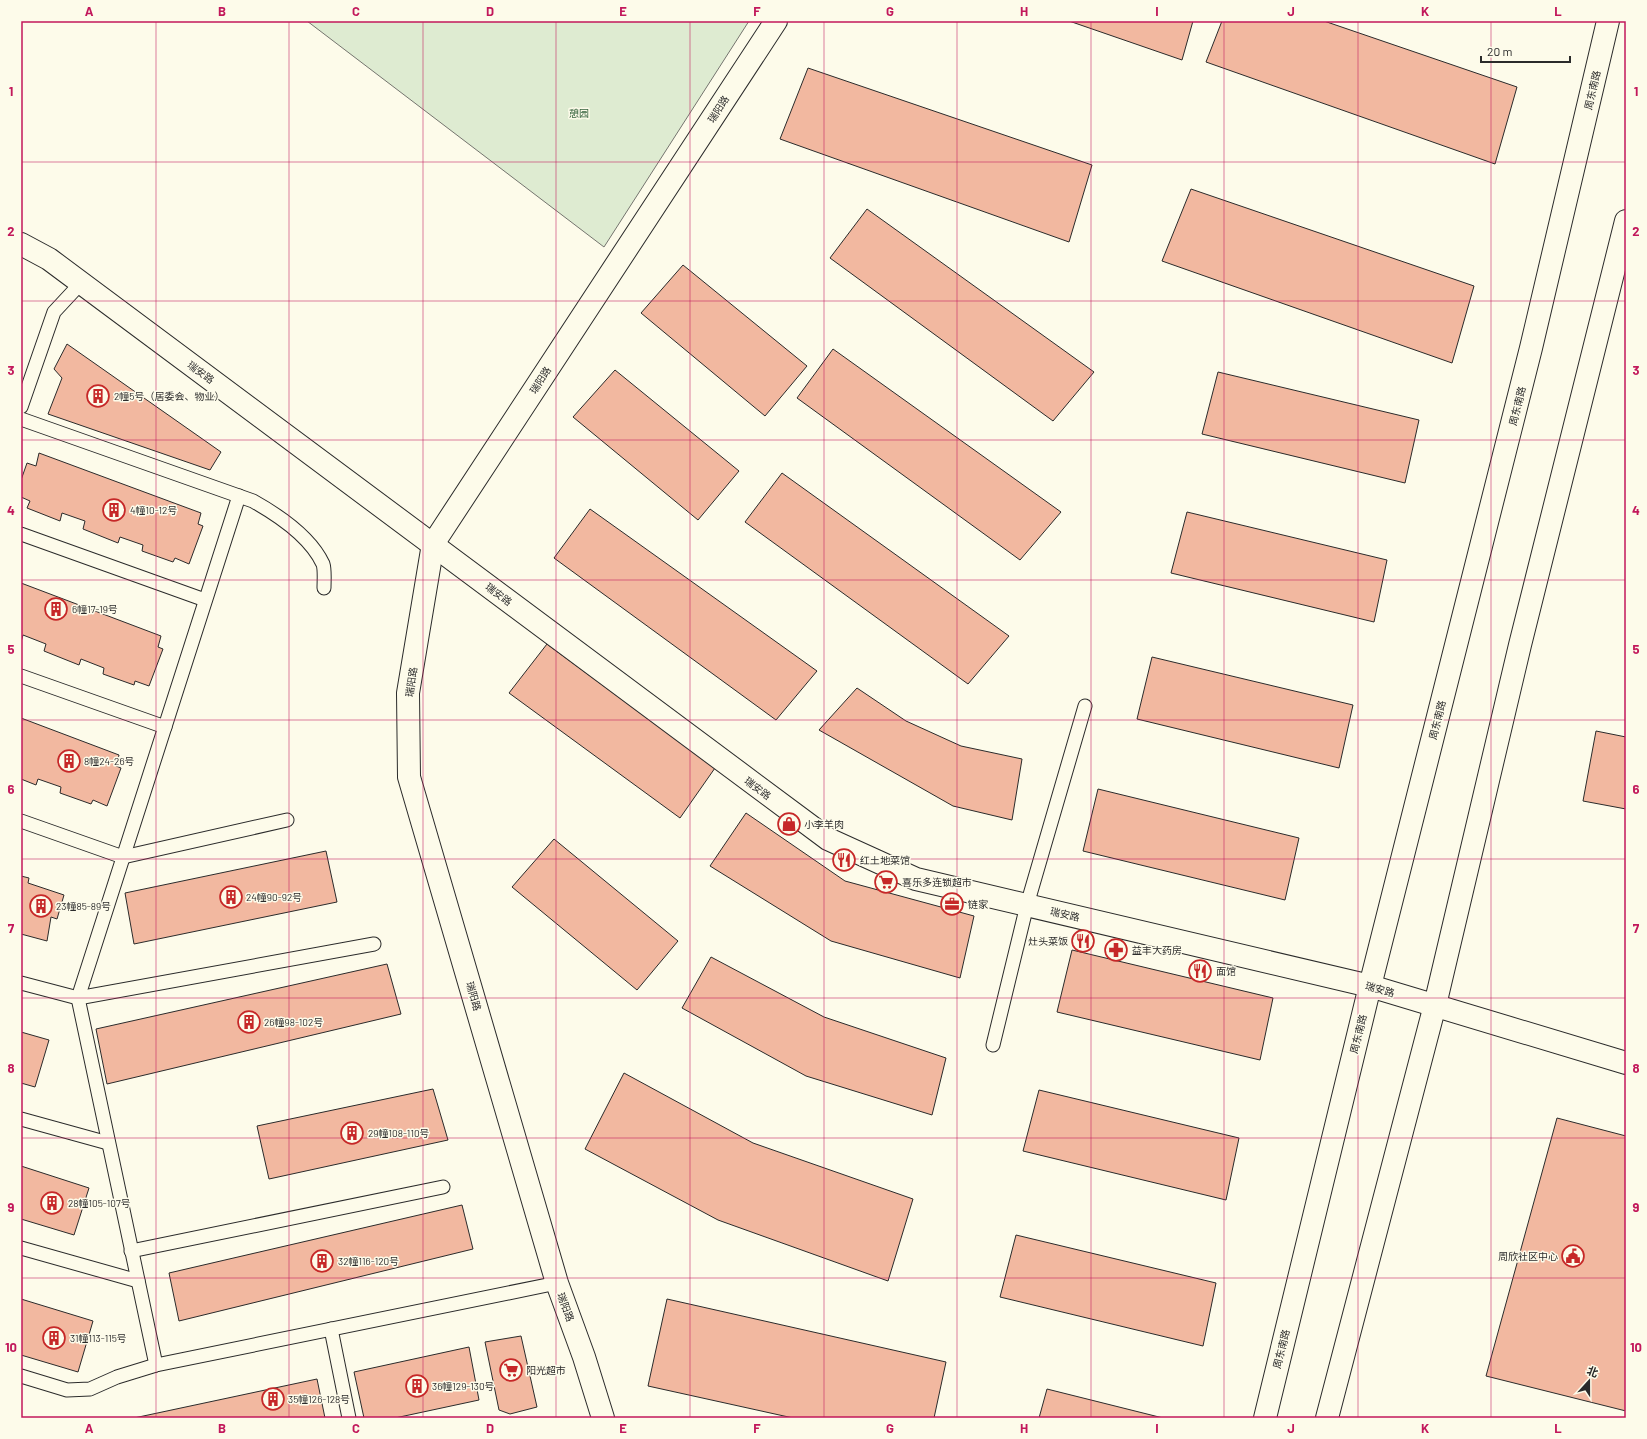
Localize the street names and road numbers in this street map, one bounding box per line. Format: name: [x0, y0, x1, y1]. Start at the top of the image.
street label: 周东南路: [1582, 69, 1602, 111]
street label: 瑞阳路: [705, 93, 731, 125]
street label: 瑞安路: [185, 358, 217, 386]
street label: 瑞阳路: [527, 364, 553, 396]
street label: 周东南路: [1506, 385, 1528, 427]
street label: 瑞安路: [483, 580, 515, 608]
street label: 瑞阳路: [403, 666, 419, 698]
street label: 周东南路: [1426, 699, 1448, 741]
street label: 瑞安路: [742, 774, 774, 802]
street label: 瑞安路: [1049, 905, 1081, 923]
street label: 瑞安路: [1364, 979, 1396, 999]
street label: 瑞阳路: [464, 980, 484, 1012]
street label: 周东南路: [1347, 1013, 1369, 1055]
street label: 瑞阳路: [555, 1291, 577, 1323]
street label: 周东南路: [1270, 1328, 1292, 1370]

